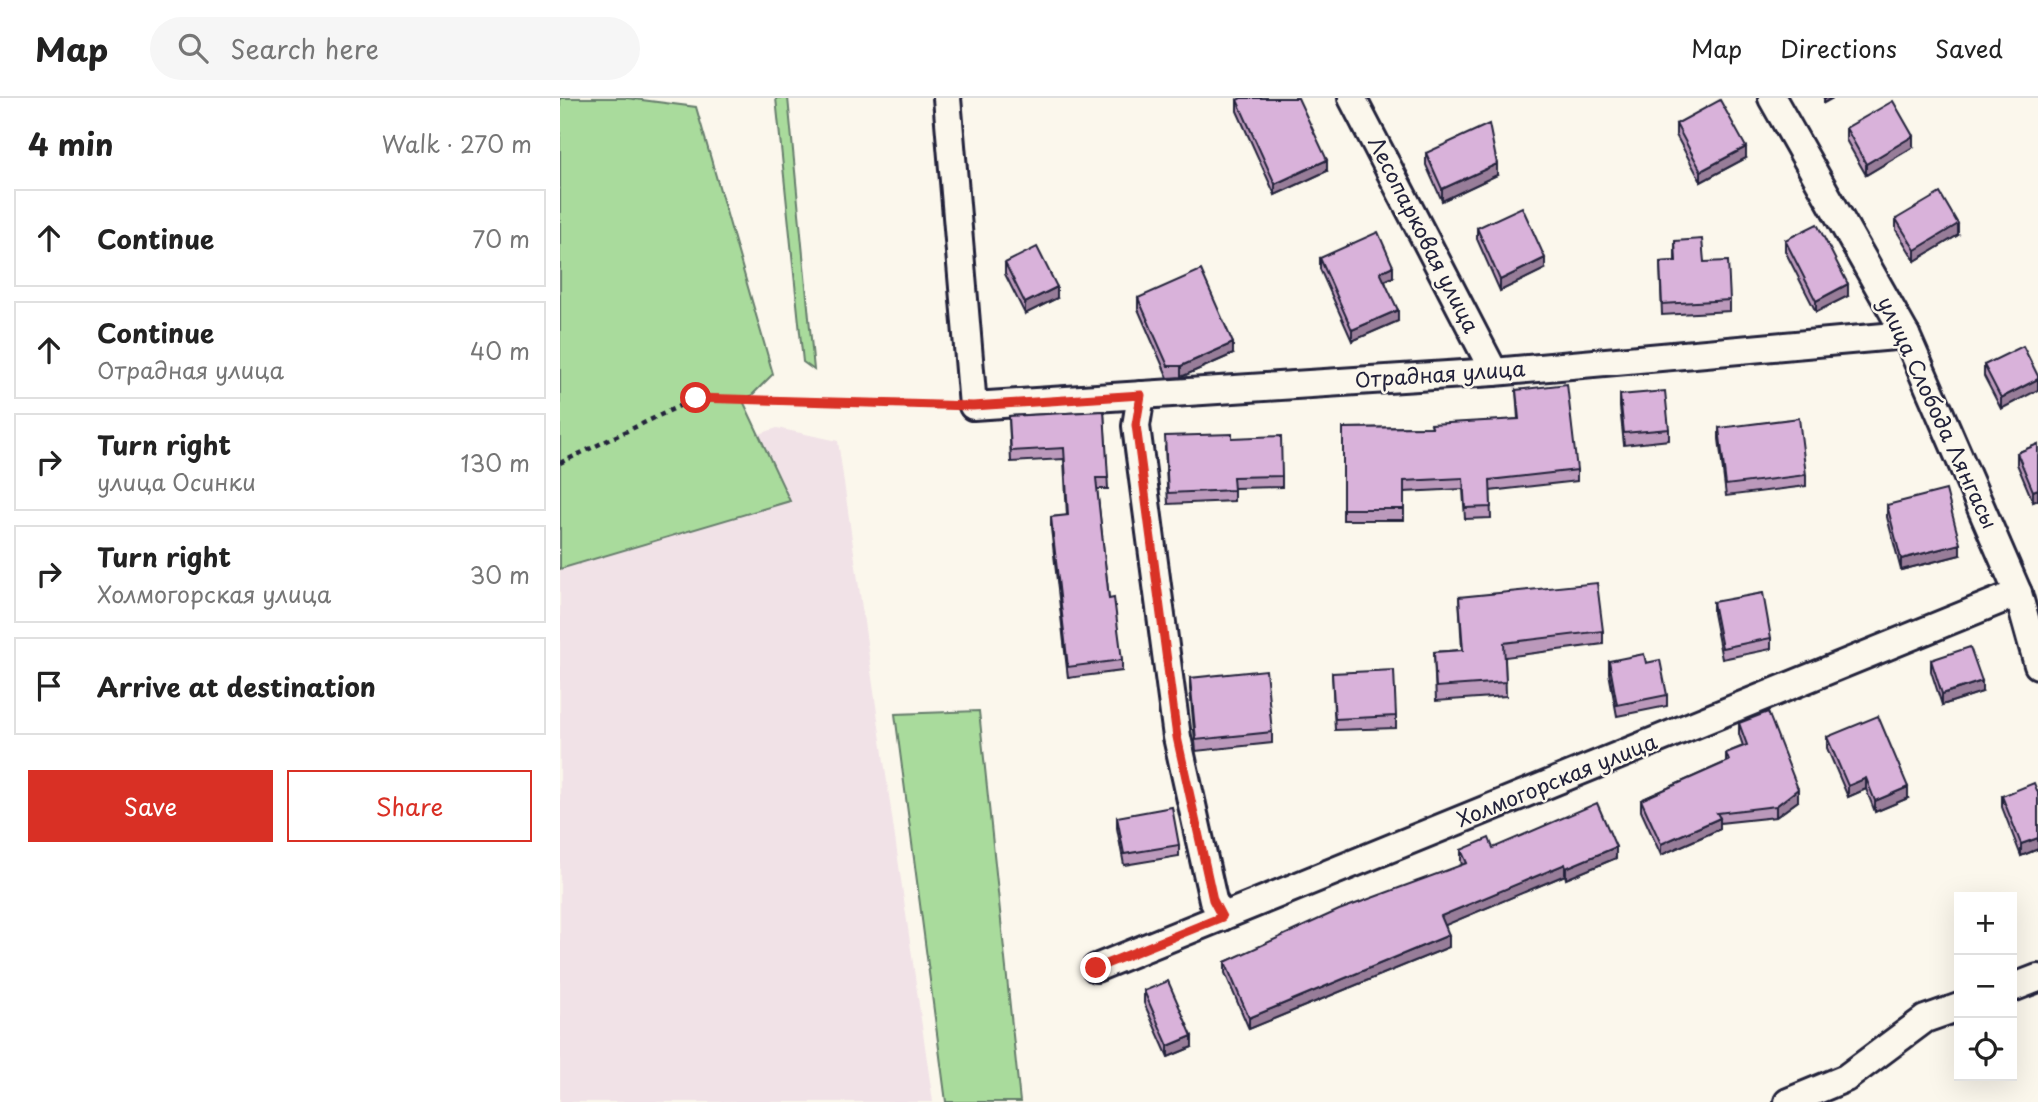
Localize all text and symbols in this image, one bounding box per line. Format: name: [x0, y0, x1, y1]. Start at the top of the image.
search box: [150, 17, 640, 80]
text: Map: [35, 23, 108, 73]
icon: search: [174, 29, 212, 67]
text: Search here: [230, 29, 379, 68]
text: Map: [1691, 30, 1742, 66]
text: Directions: [1780, 30, 1897, 66]
text: Saved: [1935, 30, 2003, 66]
text: 4 min: [28, 121, 114, 166]
text: Walk · 270 m: [382, 126, 532, 161]
street label: Лесопарковая улица: [1361, 130, 1489, 339]
icon: ahead: [30, 219, 68, 257]
text: Continue: [97, 219, 214, 258]
text: 70 m: [472, 221, 530, 256]
street label: улица Слобода Лянгасы: [1871, 291, 2007, 534]
text: Continue: [97, 313, 214, 352]
icon: ahead: [30, 331, 68, 369]
text: 40 m: [470, 333, 530, 368]
street label: Отрадная улица: [1354, 351, 1527, 395]
text: Отрадная улица: [97, 352, 284, 387]
route start: [680, 382, 711, 413]
text: Turn right: [97, 425, 231, 464]
icon: right: [30, 443, 68, 481]
text: 130 m: [460, 445, 530, 480]
text: улица Осинки: [97, 464, 256, 499]
text: Turn right: [97, 537, 231, 576]
icon: right: [30, 555, 68, 593]
text: 30 m: [469, 557, 530, 592]
text: Холмогорская улица: [97, 576, 331, 611]
icon: arrive: [30, 667, 68, 705]
text: Arrive at destination: [97, 667, 376, 706]
street label: Холмогорская улица: [1451, 724, 1662, 834]
button: Save: [28, 770, 273, 842]
button: Share: [287, 770, 532, 842]
map controls: [1954, 892, 2017, 1081]
button: +: [1954, 892, 2017, 955]
route end: [1080, 952, 1111, 983]
button: −: [1954, 955, 2017, 1018]
button: locate: [1954, 1018, 2017, 1081]

